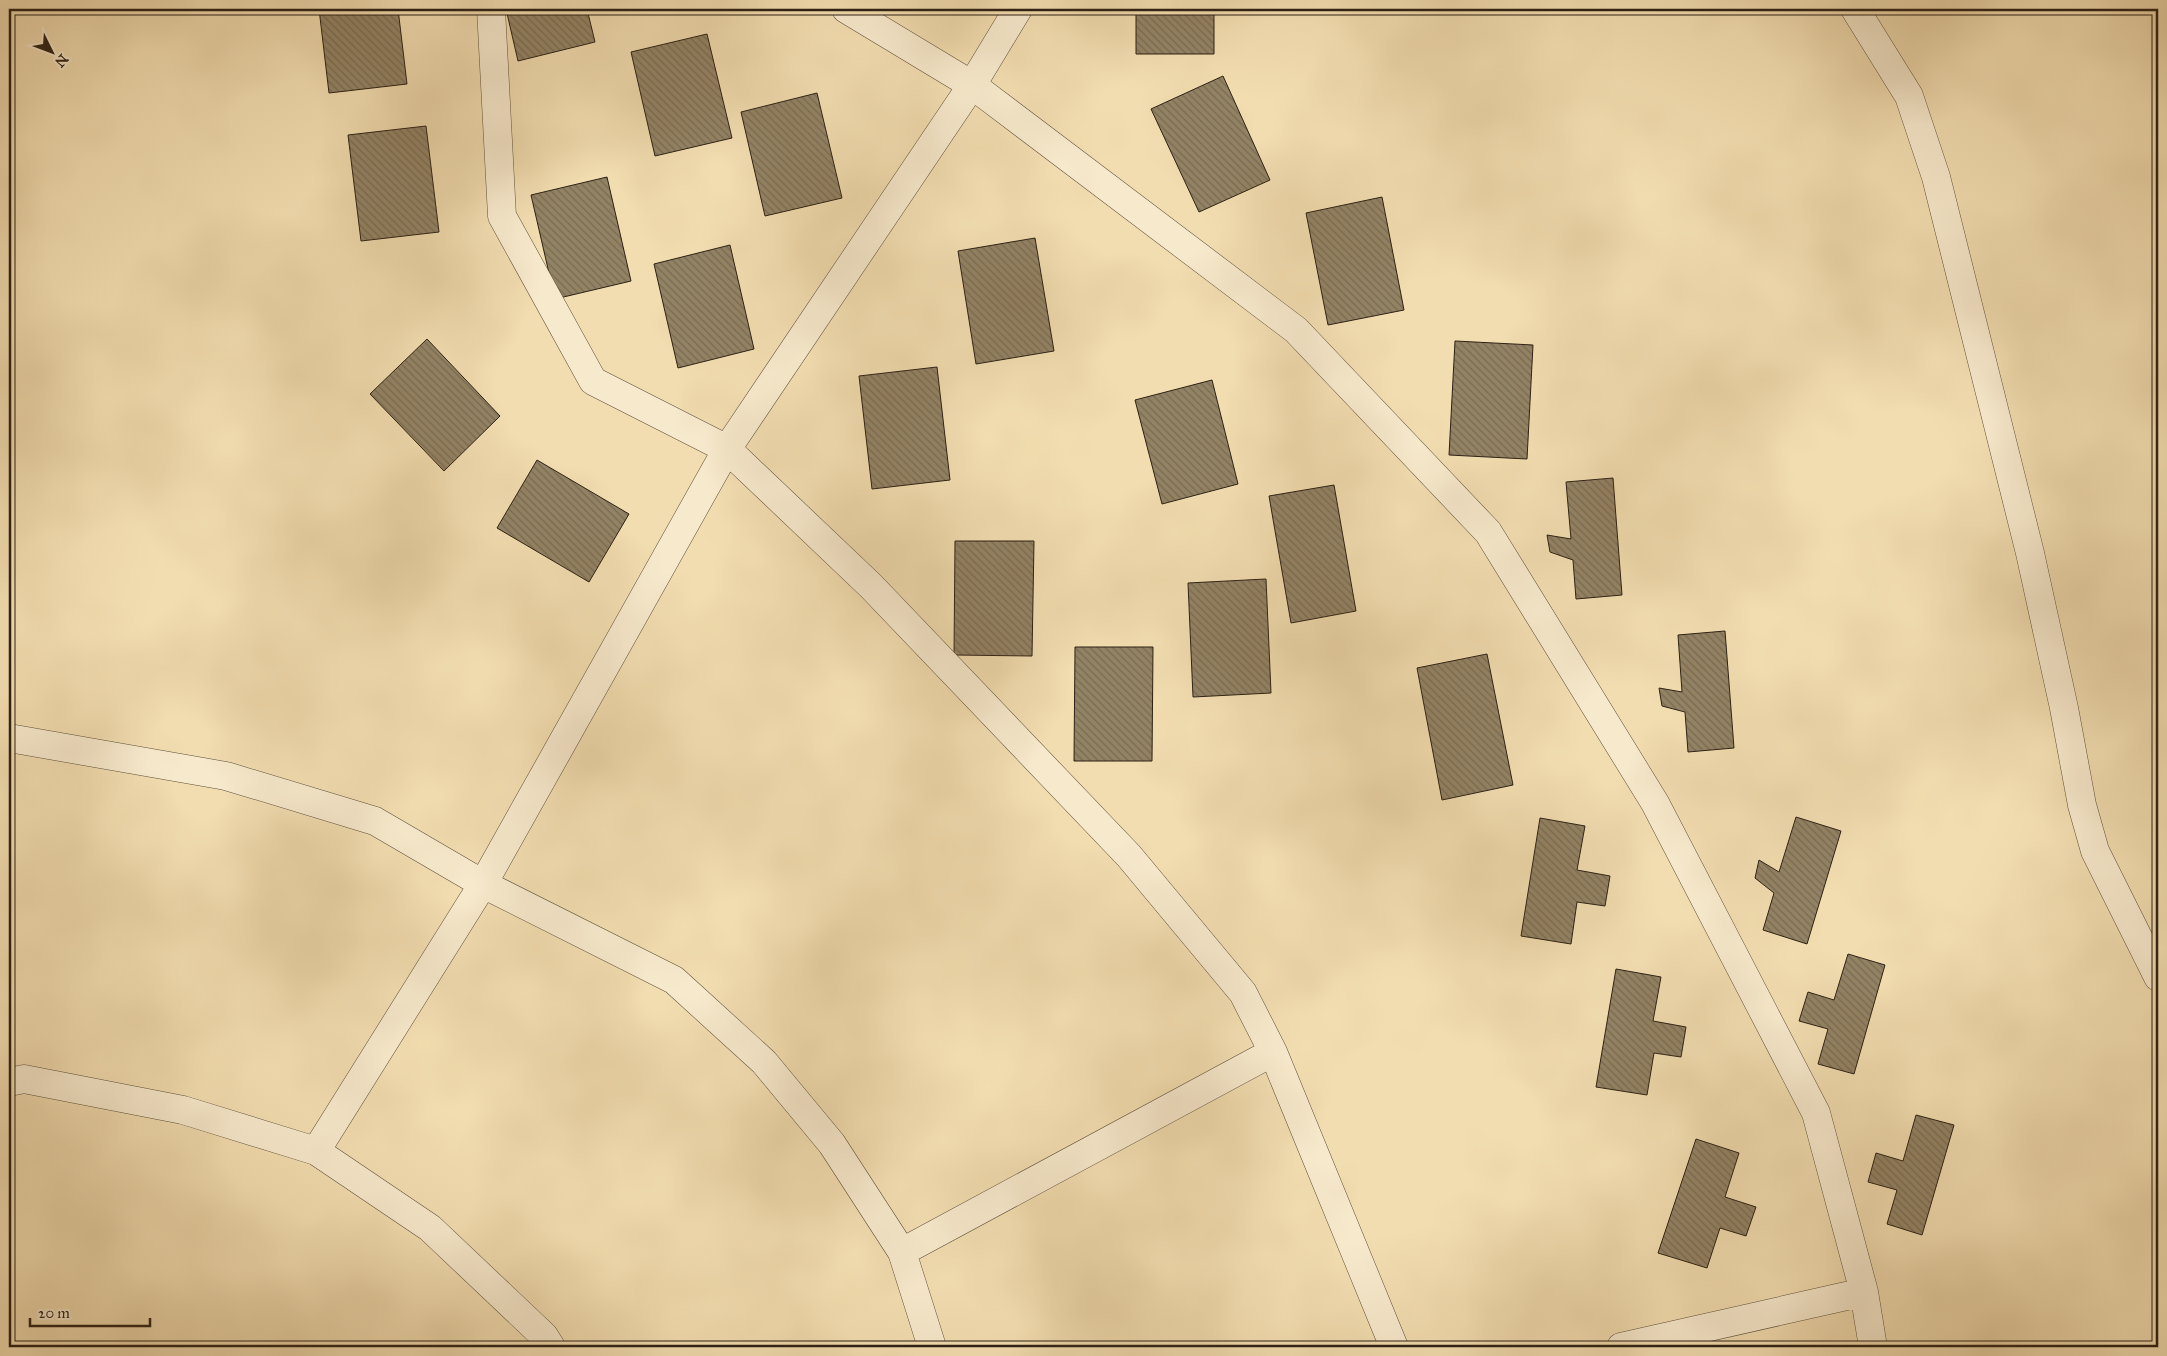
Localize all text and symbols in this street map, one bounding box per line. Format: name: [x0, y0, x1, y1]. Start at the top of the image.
north arrow: [28, 28, 78, 78]
text: N: [51, 50, 72, 71]
scale bar: [30, 1296, 150, 1328]
text: 20 m: [38, 1304, 70, 1322]

